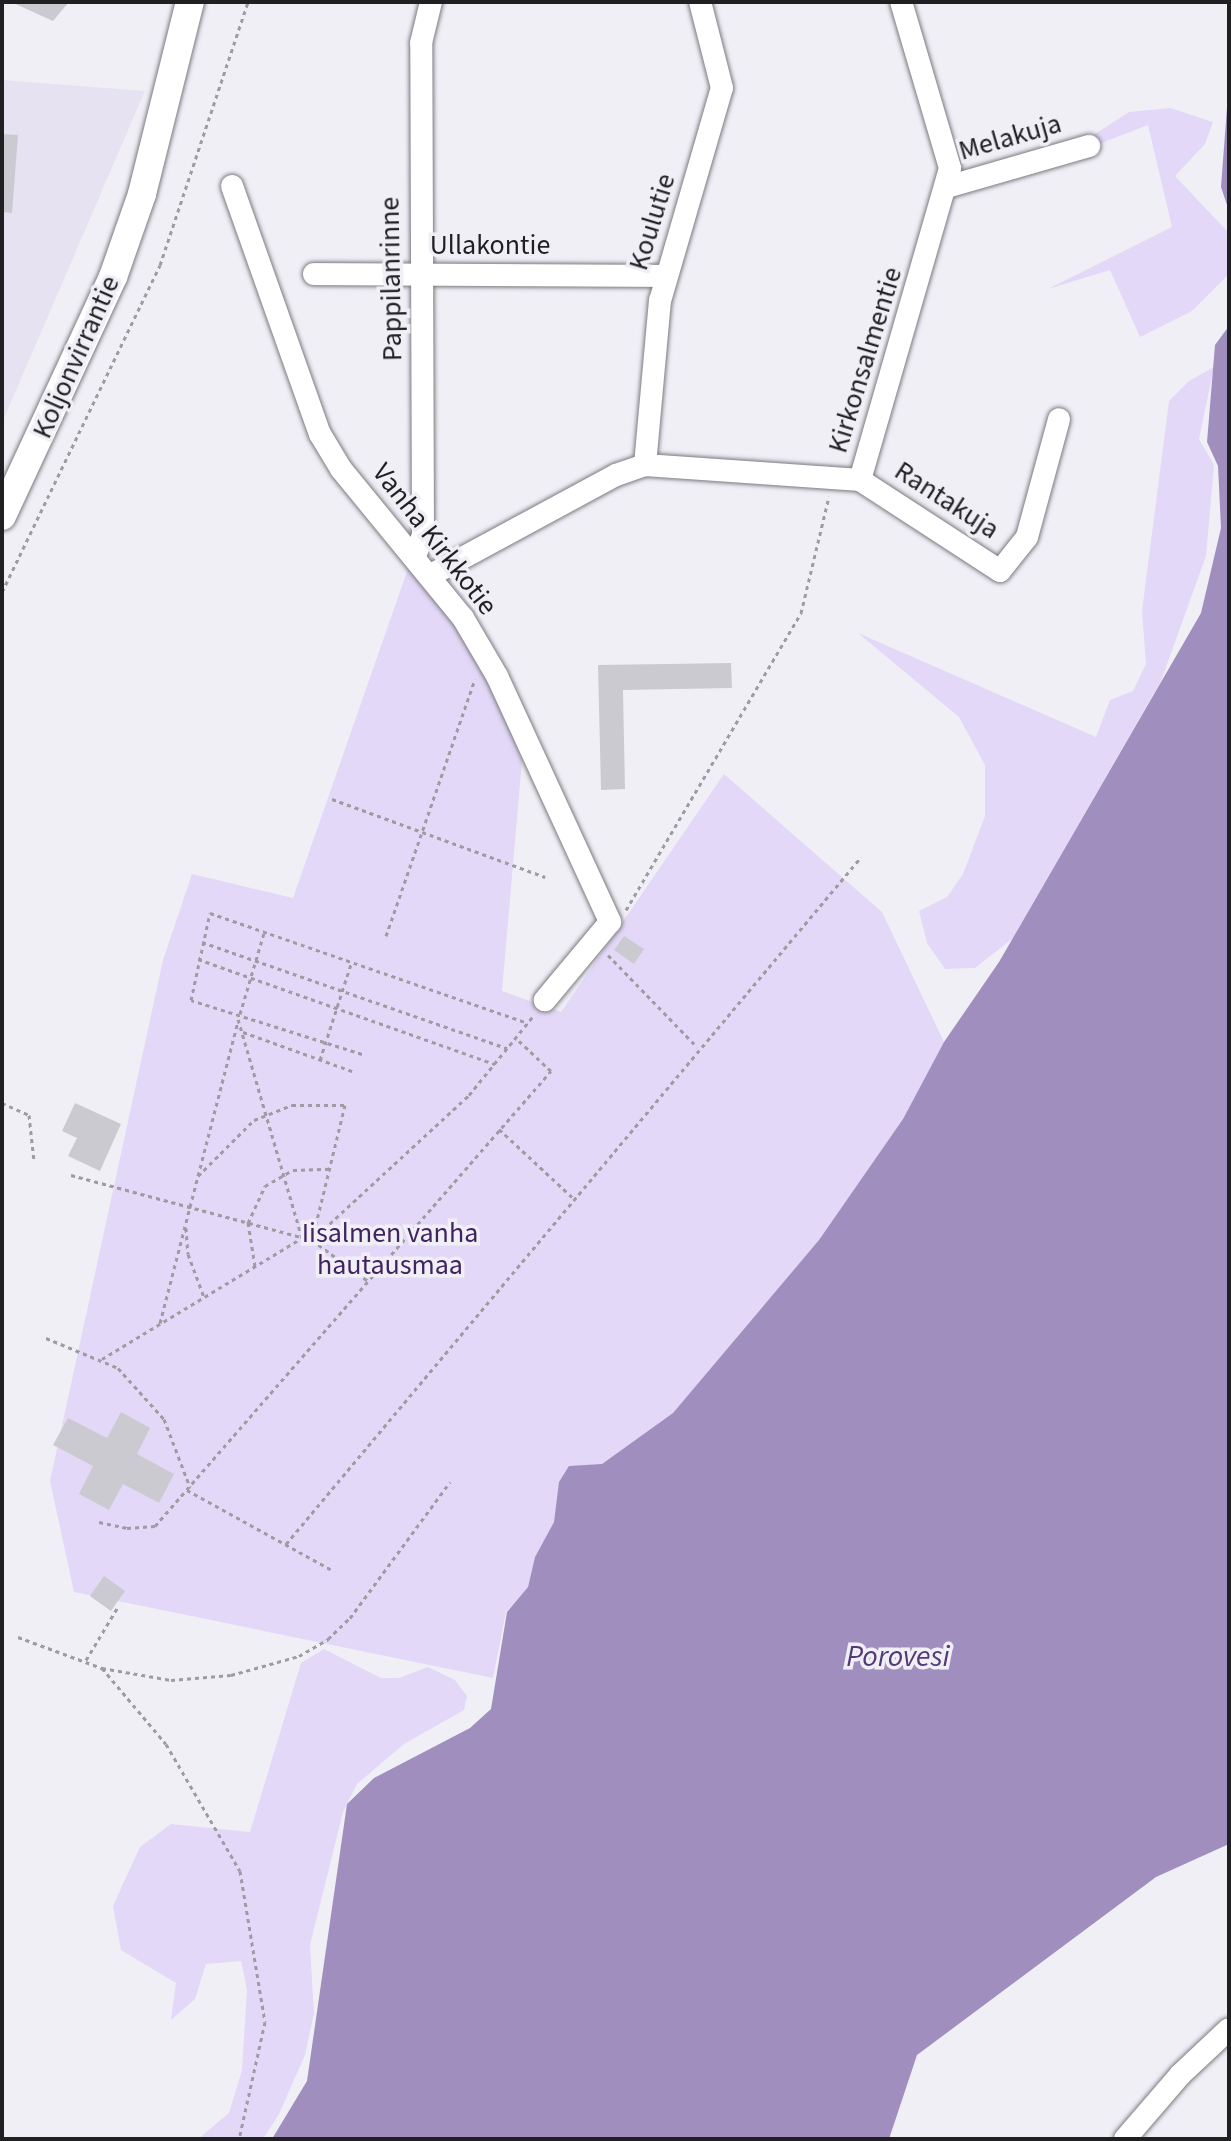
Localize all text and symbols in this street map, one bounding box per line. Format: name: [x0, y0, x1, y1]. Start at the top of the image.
street label: Melakuja: [955, 106, 1065, 168]
street label: Koulutie: [621, 170, 683, 274]
street label: Pappilanrinne: [373, 197, 409, 361]
street label: Ullakontie: [430, 228, 550, 262]
street label: Kirkonsalmentie: [821, 263, 909, 457]
street label: Koljonvirrantie: [25, 271, 127, 443]
street label: Rantakuja: [888, 454, 1006, 546]
street label: Vanha Kirkkotie: [365, 457, 505, 621]
park label: Iisalmen vanha hautausmaa: [302, 1216, 478, 1282]
water label: Porovesi: [846, 1639, 950, 1675]

